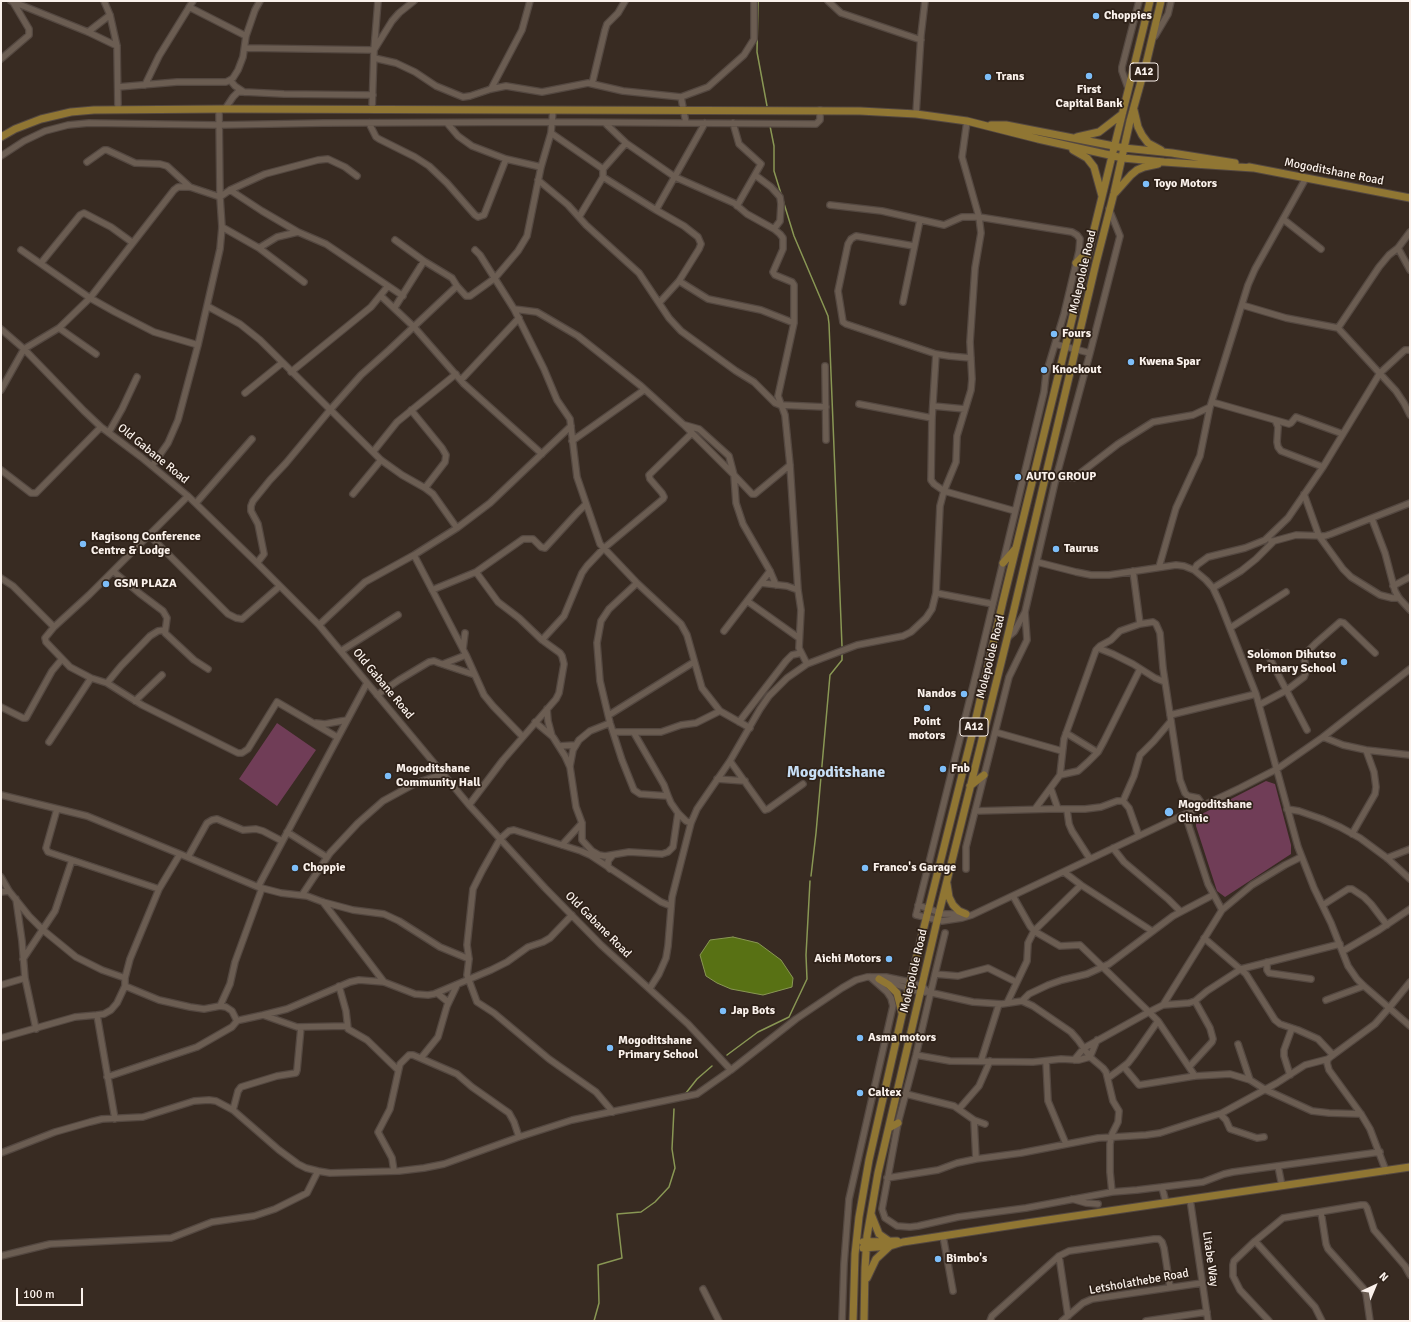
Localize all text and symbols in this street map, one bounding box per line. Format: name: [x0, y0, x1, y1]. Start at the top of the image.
place label: Choppies: [1104, 9, 1152, 23]
marker: Choppies: [1091, 11, 1101, 21]
road number: A12: [1130, 63, 1158, 81]
place label: Trans: [996, 70, 1024, 84]
marker: First Capital Bank: [1084, 71, 1094, 81]
marker: Trans: [983, 72, 993, 82]
place label: First Capital Bank: [1056, 83, 1122, 111]
street label: Mogoditshane Road: [1283, 155, 1385, 189]
place label: Toyo Motors: [1154, 177, 1217, 191]
marker: Toyo Motors: [1141, 179, 1151, 189]
street label: Molepolole Road: [1066, 229, 1100, 315]
place label: Fours: [1062, 327, 1091, 341]
marker: Fours: [1049, 329, 1059, 339]
place label: Kwena Spar: [1139, 355, 1201, 369]
marker: Kwena Spar: [1126, 357, 1136, 367]
place label: Knockout: [1052, 363, 1101, 377]
marker: Knockout: [1039, 365, 1049, 375]
street label: Old Gabane Road: [114, 421, 192, 487]
place label: AUTO GROUP: [1026, 470, 1096, 484]
marker: AUTO GROUP: [1013, 472, 1023, 482]
place label: Kagisong Conference Centre & Lodge: [91, 530, 201, 558]
marker: Kagisong Conference Centre & Lodge: [78, 539, 88, 549]
place label: Taurus: [1064, 542, 1099, 556]
marker: Taurus: [1051, 544, 1061, 554]
place label: GSM PLAZA: [114, 577, 177, 591]
marker: GSM PLAZA: [101, 579, 111, 589]
street label: Molepolole Road: [974, 614, 1008, 700]
street label: Old Gabane Road: [349, 646, 417, 722]
place label: Solomon Dihutso Primary School: [1247, 648, 1336, 676]
marker: Solomon Dihutso Primary School: [1339, 657, 1349, 667]
place label: Nandos: [917, 687, 956, 701]
marker: Nandos: [959, 689, 969, 699]
marker: Point motors: [922, 703, 932, 713]
place label: Point motors: [909, 715, 945, 743]
road number: A12: [960, 718, 988, 736]
place label: Mogoditshane Community Hall: [396, 762, 481, 790]
place label: Fnb: [951, 762, 970, 776]
district label: Mogoditshane: [787, 763, 885, 783]
marker: Fnb: [938, 764, 948, 774]
marker: Mogoditshane Community Hall: [383, 771, 393, 781]
place label: Mogoditshane Clinic: [1178, 798, 1252, 826]
marker: Mogoditshane Clinic: [1163, 806, 1175, 818]
place label: Choppie: [303, 861, 346, 875]
place label: Franco's Garage: [873, 861, 956, 875]
marker: Choppie: [290, 863, 300, 873]
marker: Franco's Garage: [860, 863, 870, 873]
street label: Old Gabane Road: [562, 889, 634, 961]
street label: Molepolole Road: [897, 928, 931, 1014]
place label: Aichi Motors: [814, 952, 881, 966]
marker: Aichi Motors: [884, 954, 894, 964]
place label: Jap Bots: [731, 1004, 775, 1018]
marker: Jap Bots: [718, 1006, 728, 1016]
place label: Asma motors: [868, 1031, 936, 1045]
marker: Asma motors: [855, 1033, 865, 1043]
place label: Mogoditshane Primary School: [618, 1034, 698, 1062]
marker: Mogoditshane Primary School: [605, 1043, 615, 1053]
place label: Caltex: [868, 1086, 901, 1100]
marker: Caltex: [855, 1088, 865, 1098]
street label: Litabe Way: [1199, 1230, 1221, 1288]
place label: Bimbo's: [946, 1252, 987, 1266]
marker: Bimbo's: [933, 1254, 943, 1264]
street label: Letsholathebe Road: [1088, 1266, 1190, 1298]
north arrow: [1355, 1266, 1395, 1306]
text: N: [1376, 1270, 1391, 1284]
scale bar: [18, 1280, 85, 1306]
text: 100 m: [23, 1287, 55, 1302]

